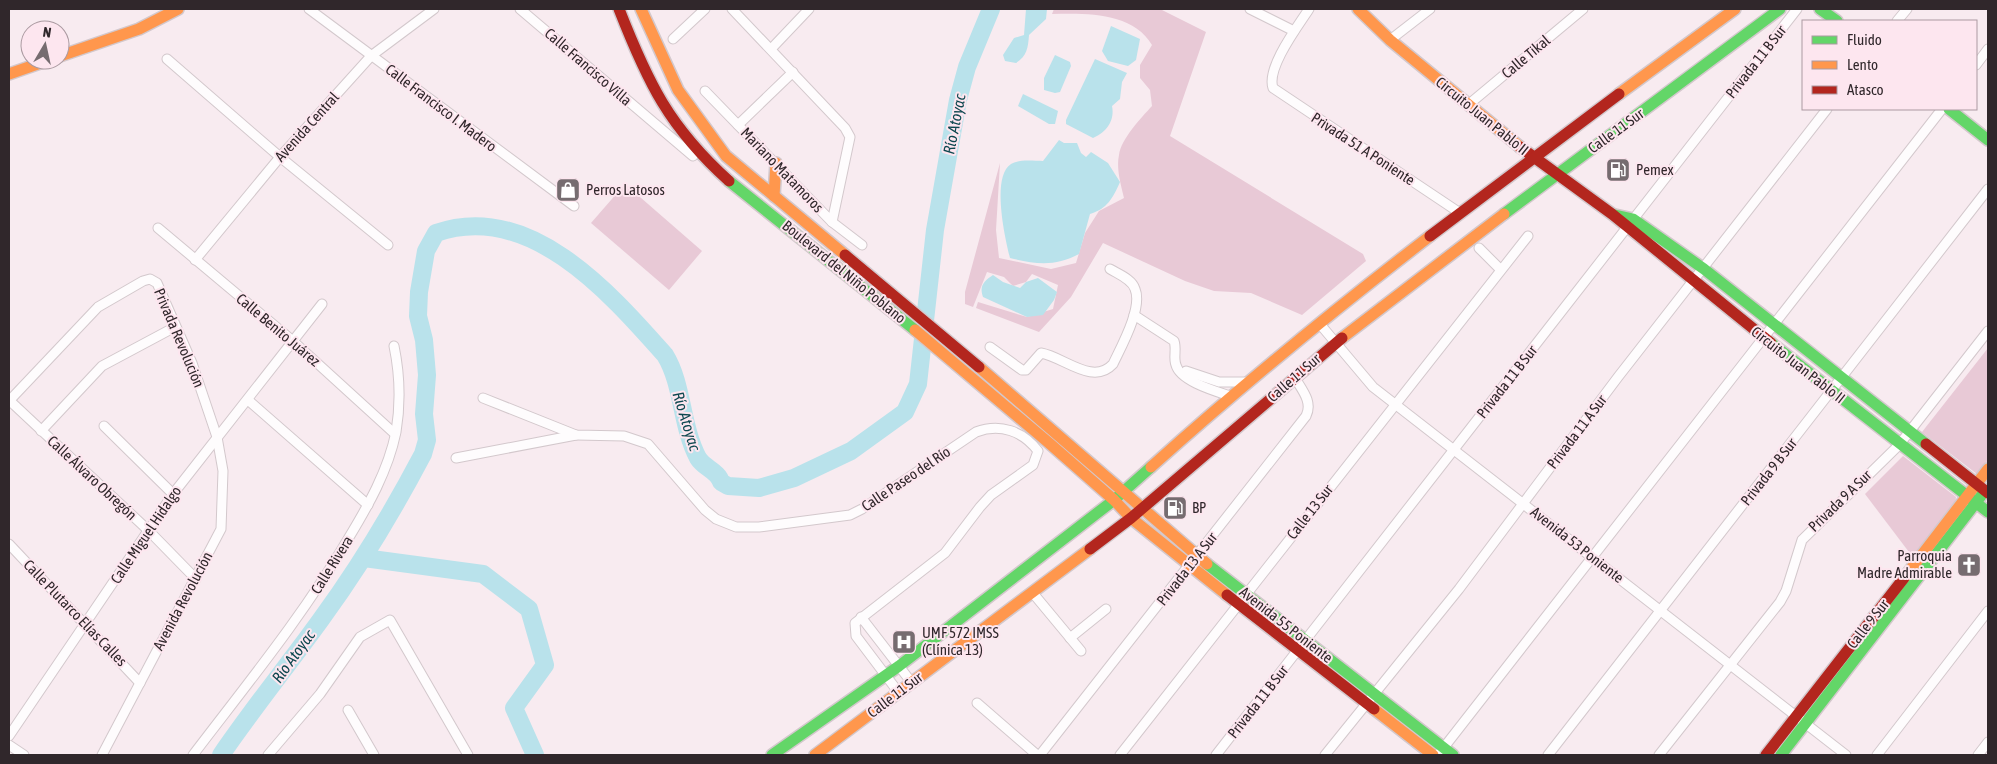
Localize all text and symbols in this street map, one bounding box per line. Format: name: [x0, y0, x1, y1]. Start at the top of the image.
north arrow: [20, 20, 70, 70]
legend: [1802, 20, 1977, 110]
street label: Privada 11 B Sur: [1722, 21, 1790, 101]
text: N: [42, 24, 52, 41]
street label: Calle Francisco Villa: [542, 24, 635, 109]
text: Fluido: [1847, 31, 1882, 48]
street label: Calle Tikal: [1498, 32, 1553, 82]
text: Lento: [1847, 56, 1878, 73]
street label: Calle Francisco I. Madero: [383, 60, 500, 155]
street label: Circuito Juan Pablo II: [1433, 73, 1532, 158]
text: Atasco: [1847, 81, 1884, 98]
street label: Avenida Central: [271, 89, 342, 165]
water label: Río Atoyac: [939, 91, 970, 156]
street label: Calle 11 Sur: [1585, 104, 1647, 156]
street label: Privada 51 A Poniente: [1308, 109, 1418, 188]
street label: Mariano Matamoros: [738, 124, 827, 216]
fuel station icon: Pemex: [1605, 157, 1631, 183]
place label: Pemex: [1636, 161, 1674, 178]
shop icon: Perros Latosos: [555, 177, 581, 203]
place label: Perros Latosos: [586, 181, 665, 198]
street label: Boulevard del Niño Poblano: [779, 217, 909, 327]
street label: Privada Revolución: [151, 286, 208, 390]
street label: Calle Benito Juárez: [233, 290, 324, 370]
street label: Circuito Juan Pablo II: [1748, 323, 1849, 406]
street label: Privada 11 B Sur: [1473, 341, 1541, 421]
street label: Calle 11 Sur: [1264, 350, 1324, 405]
water label: Río Atoyac: [669, 389, 705, 454]
street label: Privada 11 A Sur: [1543, 391, 1610, 472]
street label: Calle Álvaro Obregón: [44, 432, 140, 523]
street label: Privada 9 B Sur: [1737, 434, 1800, 509]
street label: Calle Paseo del Río: [858, 443, 953, 515]
street label: Privada 9 A Sur: [1805, 466, 1875, 535]
street label: Calle 13 Sur: [1283, 481, 1337, 542]
street label: Calle Miguel Hidalgo: [107, 483, 184, 587]
fuel station icon: BP: [1162, 495, 1188, 521]
place label: BP: [1192, 499, 1206, 516]
street label: Avenida 53 Poniente: [1527, 503, 1627, 586]
street label: Privada 13 A Sur: [1153, 528, 1221, 609]
street label: Calle Rivera: [307, 533, 356, 597]
place label: Parroquia Madre Admirable: [1857, 547, 1952, 581]
street label: Avenida Revolución: [150, 549, 216, 653]
church icon: Parroquia Madre Admirable: [1956, 552, 1982, 578]
street label: Calle Plutarco Elías Calles: [20, 556, 130, 669]
street label: Avenida 55 Poniente: [1236, 583, 1336, 666]
street label: Calle 9 Sur: [1843, 595, 1892, 652]
place label: UMF 572 IMSS (Clínica 13): [922, 624, 999, 658]
water label: Río Atoyac: [268, 625, 320, 686]
hospital icon: UMF 572 IMSS (Clínica 13): [891, 629, 917, 655]
street label: Privada 11 B Sur: [1224, 661, 1292, 741]
street label: Calle 11 Sur: [864, 668, 926, 721]

